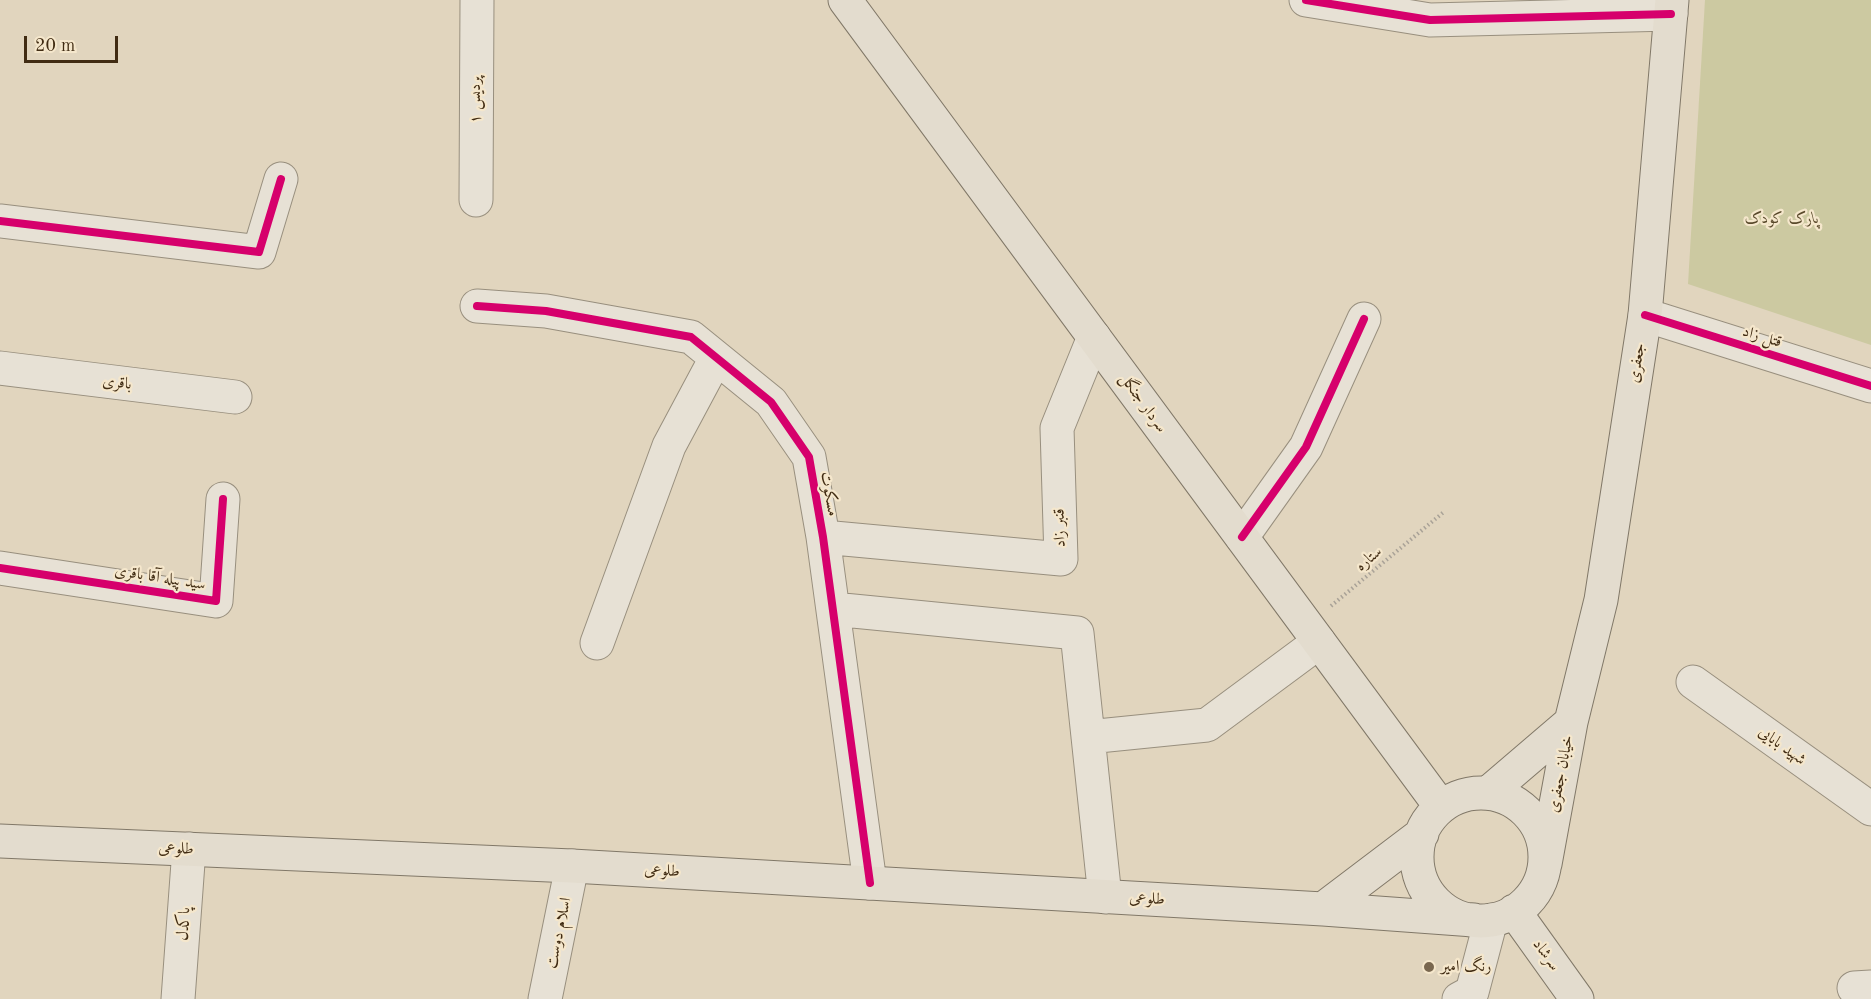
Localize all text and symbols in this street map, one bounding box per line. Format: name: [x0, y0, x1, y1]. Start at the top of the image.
scale bar: [27, 24, 122, 62]
text: 20 m: [35, 37, 75, 55]
street label: پردیس ۱: [466, 76, 486, 124]
park label: پارک کودک: [1745, 209, 1819, 229]
street label: قتل زاد: [1740, 322, 1784, 352]
street label: جعفری: [1624, 342, 1650, 384]
street label: سردار جنگل: [1115, 370, 1171, 436]
street label: باقری: [101, 372, 133, 394]
street label: مسکوت: [816, 470, 842, 518]
street label: قنبر زاد: [1050, 508, 1070, 548]
street label: ستاره: [1352, 542, 1386, 576]
street label: سید پیله آقا باقری: [113, 561, 207, 595]
street label: شهید بابایی: [1755, 722, 1809, 770]
street label: خیابان جعفری: [1544, 734, 1578, 814]
street label: طلوعی: [158, 839, 194, 859]
street label: طلوعی: [644, 860, 680, 882]
street label: طلوعی: [1129, 888, 1165, 910]
street label: اسلام دوست: [542, 896, 576, 970]
street label: پاکدل: [173, 907, 195, 941]
street label: سرشاد: [1528, 935, 1564, 975]
place label: رنگ امیر: [1441, 957, 1491, 977]
marker: رنگ امیر: [1422, 960, 1436, 974]

